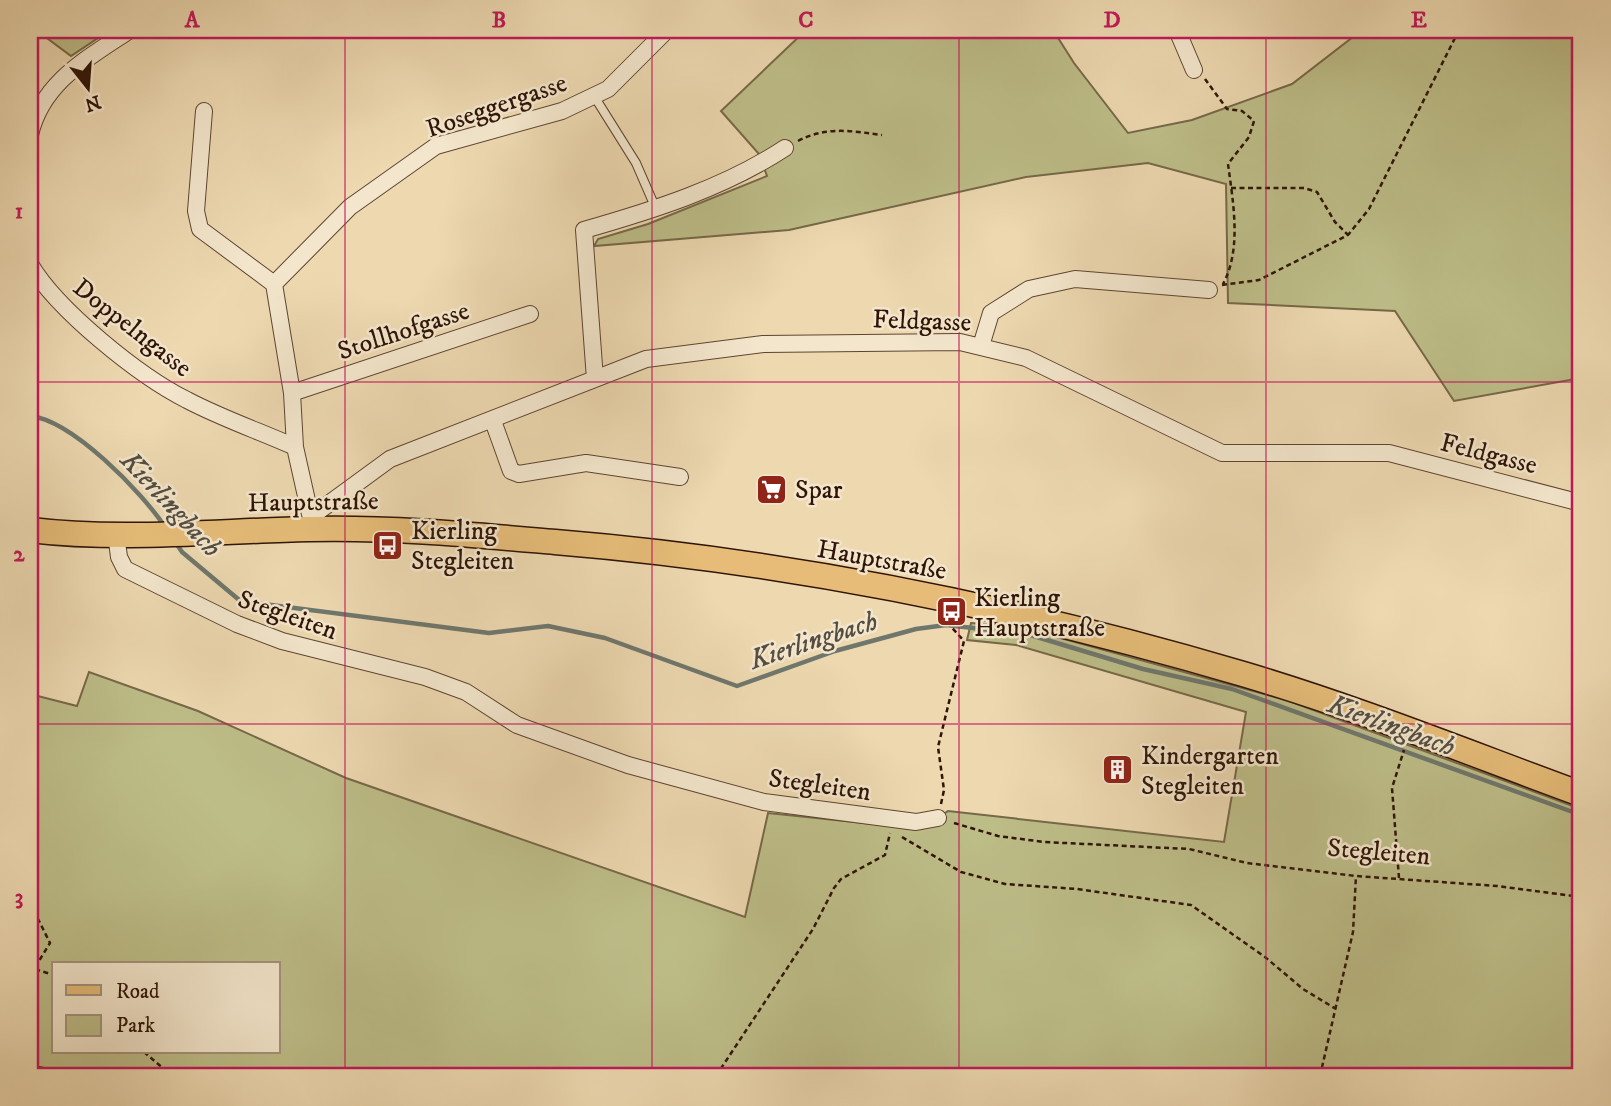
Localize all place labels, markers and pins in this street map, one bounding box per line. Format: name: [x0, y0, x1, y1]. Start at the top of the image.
supermarket icon: Spar: [755, 472, 789, 506]
place label: Spar: [795, 474, 843, 507]
place label: Kierling Stegleiten: [411, 515, 515, 578]
bus stop icon: Kierling Stegleiten: [371, 528, 405, 562]
place label: Kierling Hauptstraße: [974, 582, 1105, 645]
bus stop icon: Kierling Hauptstraße: [934, 595, 968, 629]
place label: Kindergarten Stegleiten: [1141, 740, 1279, 803]
building icon: Kindergarten Stegleiten: [1101, 753, 1135, 787]

